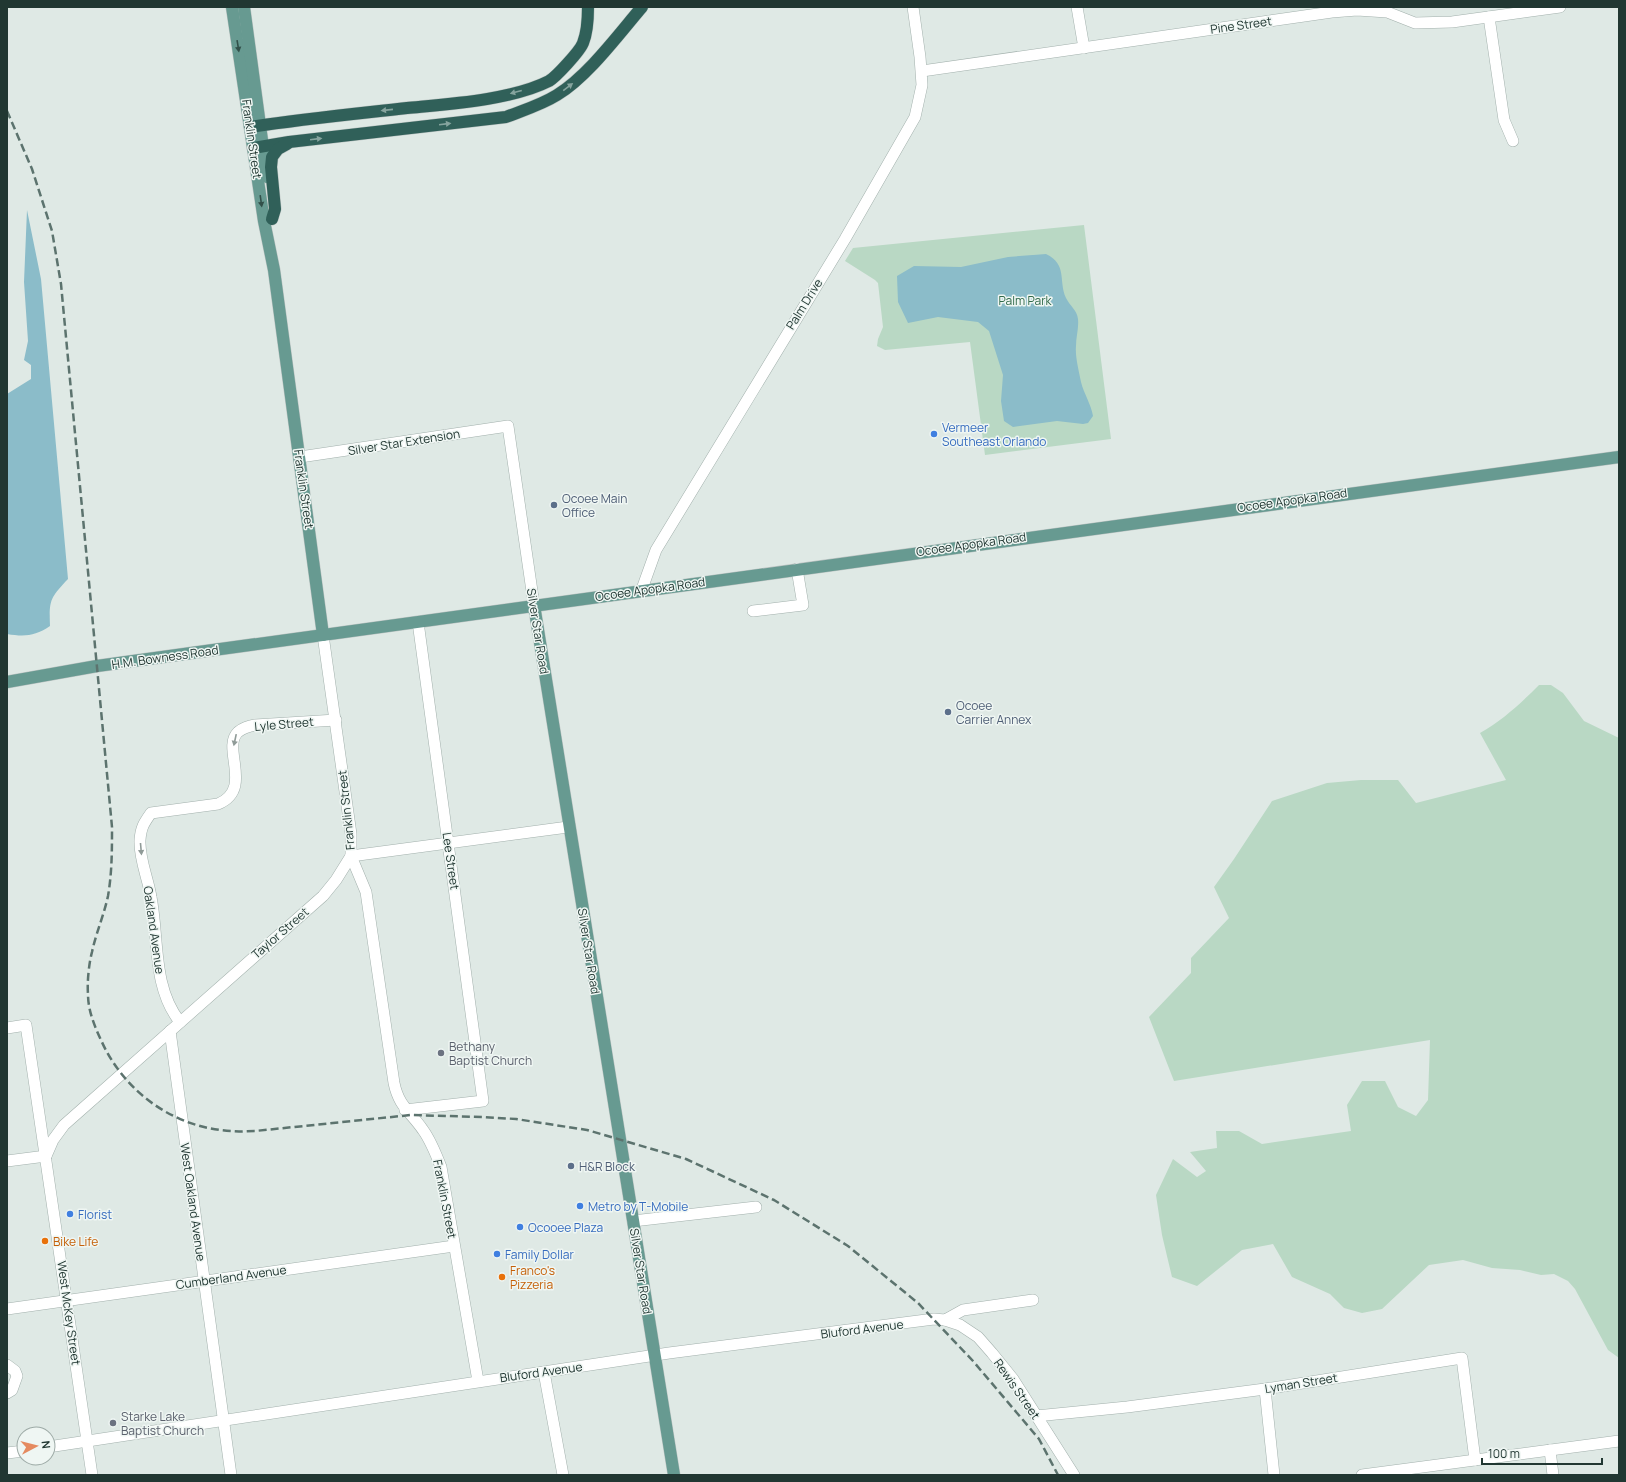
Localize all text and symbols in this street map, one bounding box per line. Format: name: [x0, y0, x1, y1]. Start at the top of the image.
street label: Pine Street: [1209, 12, 1273, 38]
one-way arrow: [235, 39, 241, 52]
one-way arrow: [562, 83, 573, 91]
one-way arrow: [509, 90, 522, 96]
street label: Franklin Street: [238, 98, 266, 180]
one-way arrow: [381, 107, 393, 114]
one-way arrow: [439, 121, 451, 127]
one-way arrow: [310, 136, 322, 142]
one-way arrow: [258, 195, 264, 207]
street label: Palm Drive: [782, 275, 826, 333]
park label: Palm Park: [999, 292, 1053, 309]
place label: Vermeer Southeast Orlando: [942, 419, 1046, 450]
street label: Silver Star Extension: [347, 425, 461, 459]
marker: Vermeer Southeast Orlando: [929, 429, 939, 439]
street label: Franklin Street: [290, 448, 318, 530]
street label: Ocoee Apopka Road: [1236, 484, 1348, 516]
place label: Ocoee Main Office: [562, 490, 627, 521]
marker: Ocoee Main Office: [549, 500, 559, 510]
street label: Ocoee Apopka Road: [915, 528, 1027, 560]
street label: Ocoee Apopka Road: [594, 573, 706, 605]
street label: Silver Star Road: [523, 587, 553, 675]
street label: H.M. Bowness Road: [110, 641, 220, 673]
place label: Ocoee Carrier Annex: [956, 697, 1032, 728]
marker: Ocoee Carrier Annex: [943, 707, 953, 717]
street label: Lyle Street: [254, 713, 314, 735]
one-way arrow: [232, 734, 238, 747]
street label: Franklin Street: [333, 769, 359, 851]
street label: Lee Street: [439, 831, 463, 891]
one-way arrow: [137, 842, 144, 855]
street label: Oakland Avenue: [139, 885, 169, 975]
street label: Taylor Street: [248, 903, 312, 963]
street label: Silver Star Road: [574, 907, 604, 995]
place label: Bethany Baptist Church: [449, 1038, 532, 1069]
marker: Bethany Baptist Church: [436, 1048, 446, 1058]
street label: West Oakland Avenue: [176, 1142, 210, 1262]
street label: Franklin Street: [429, 1158, 461, 1240]
place label: H&R Block: [579, 1158, 636, 1175]
marker: H&R Block: [566, 1161, 576, 1171]
place label: Metro by T-Mobile: [588, 1198, 688, 1215]
marker: Metro by T-Mobile: [575, 1201, 585, 1211]
place label: Florist: [78, 1206, 112, 1223]
marker: Florist: [65, 1209, 75, 1219]
place label: Ocooee Plaza: [528, 1219, 603, 1236]
marker: Ocooee Plaza: [515, 1222, 525, 1232]
street label: Silver Star Road: [626, 1227, 656, 1315]
place label: Bike Life: [53, 1233, 98, 1250]
marker: Bike Life: [40, 1236, 50, 1246]
place label: Family Dollar: [505, 1246, 574, 1263]
marker: Family Dollar: [492, 1249, 502, 1259]
street label: West McKey Street: [53, 1260, 85, 1366]
street label: Cumberland Avenue: [175, 1261, 287, 1293]
place label: Franco's Pizzeria: [510, 1262, 555, 1293]
marker: Franco's Pizzeria: [497, 1272, 507, 1282]
street label: Bluford Avenue: [820, 1315, 904, 1343]
street label: Rewis Street: [990, 1355, 1044, 1423]
street label: Bluford Avenue: [499, 1358, 583, 1386]
street label: Lyman Street: [1263, 1369, 1339, 1397]
place label: Starke Lake Baptist Church: [121, 1408, 204, 1439]
marker: Starke Lake Baptist Church: [108, 1418, 118, 1428]
north arrow: [16, 1426, 56, 1466]
text: N: [38, 1440, 54, 1450]
scale bar: [1482, 1440, 1602, 1466]
text: 100 m: [1488, 1445, 1520, 1462]

